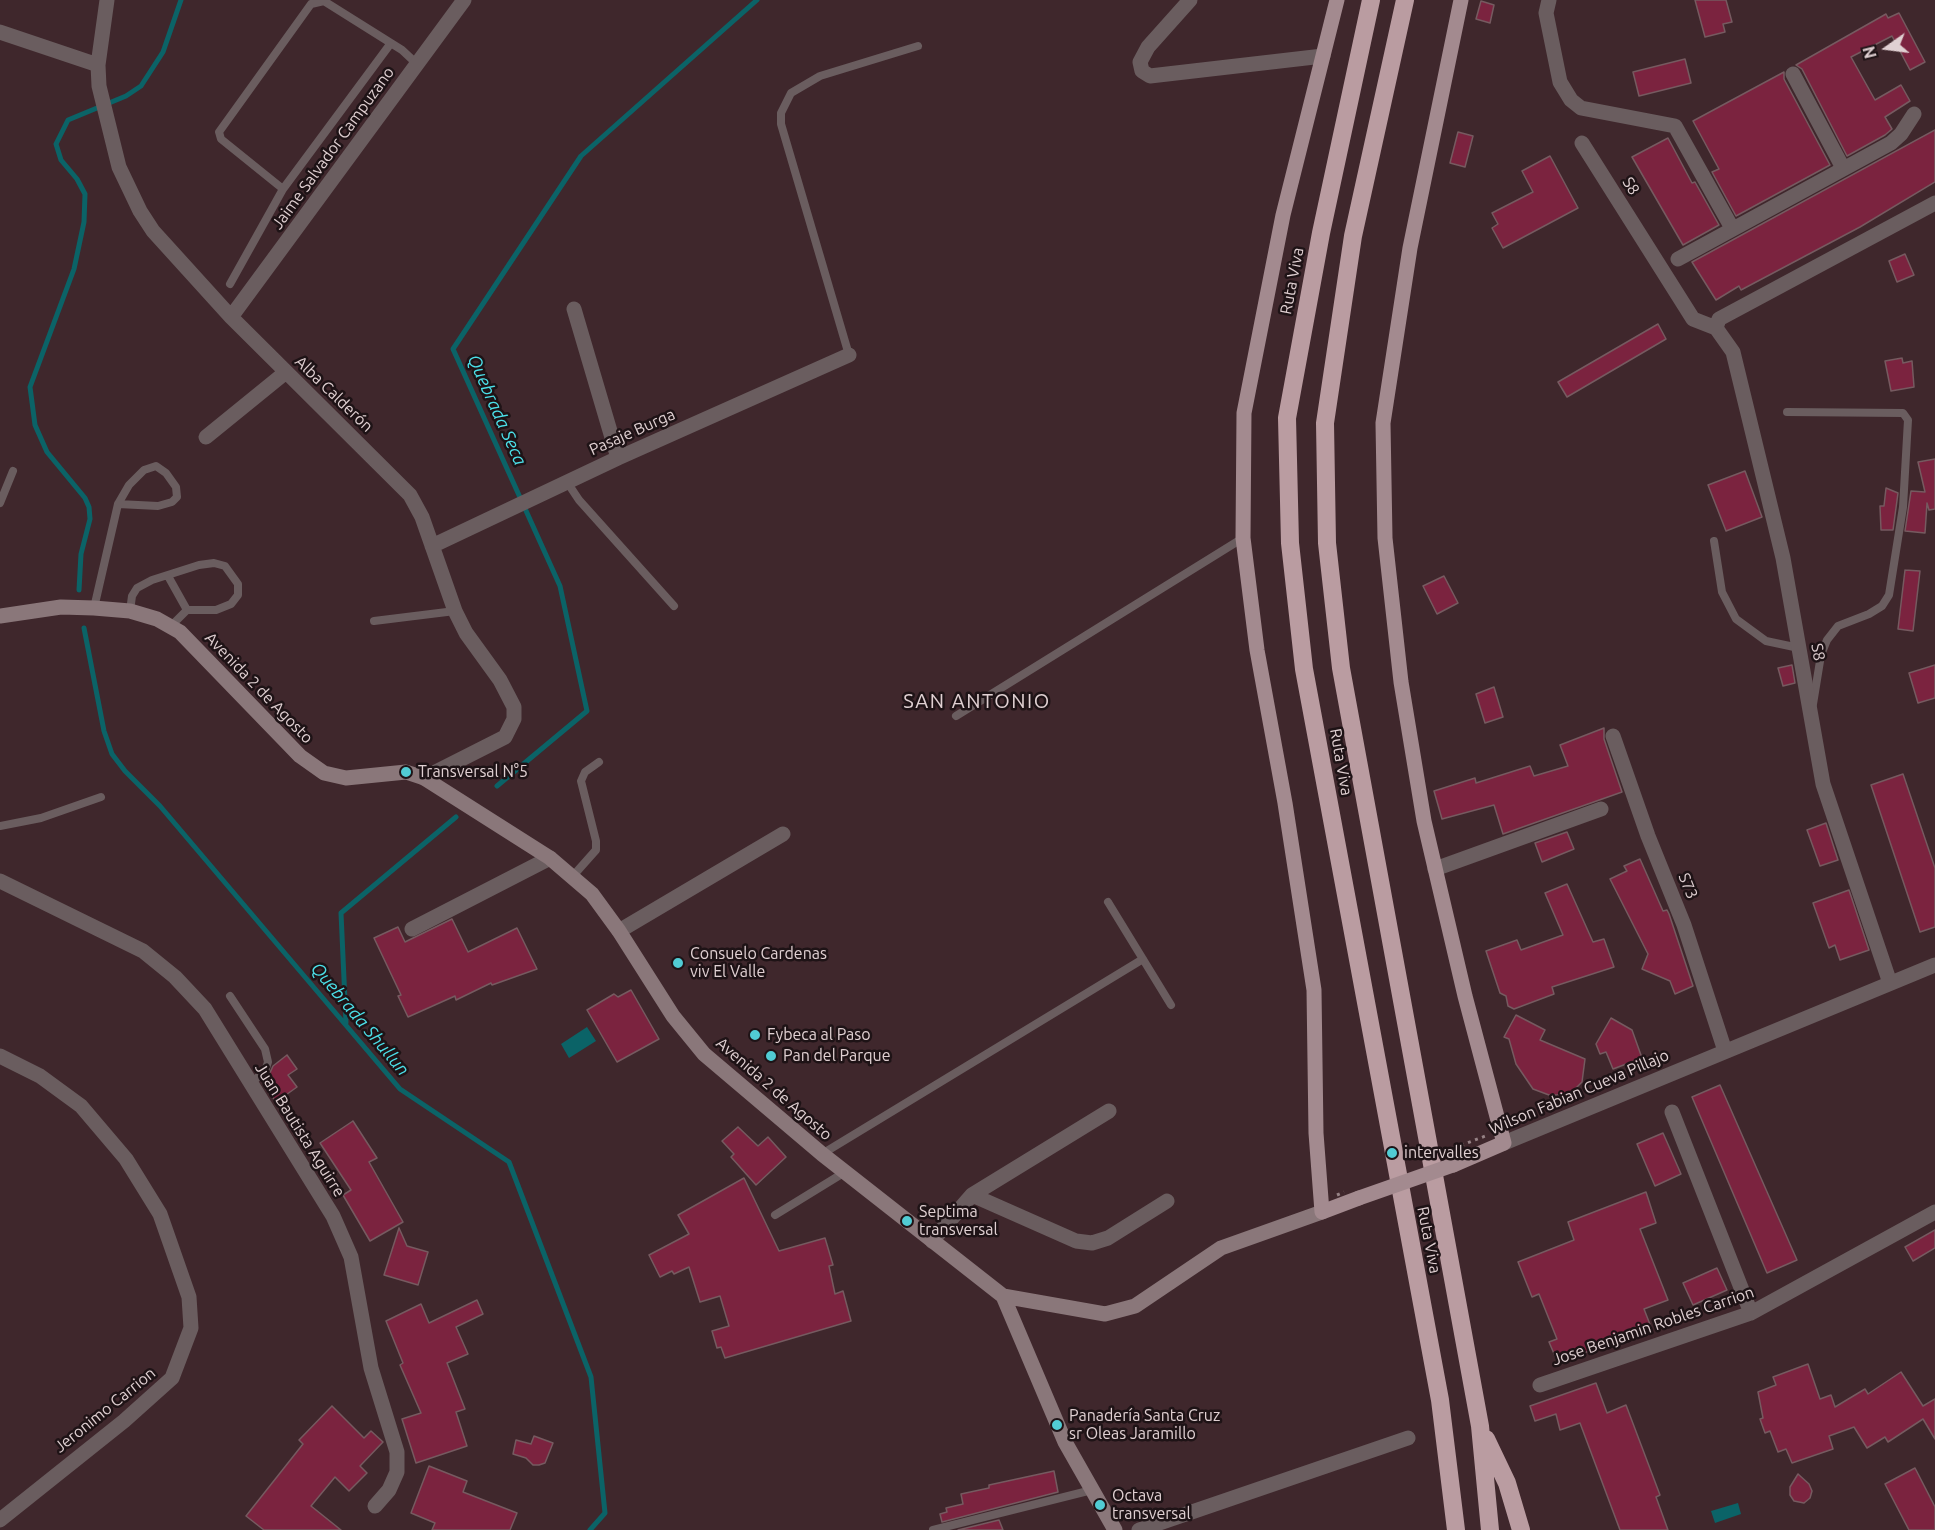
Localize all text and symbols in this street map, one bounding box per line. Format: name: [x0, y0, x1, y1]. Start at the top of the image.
north arrow: [1857, 18, 1917, 78]
text: N: [1859, 44, 1880, 60]
street label: Jaime Salvador Campuzano: [268, 63, 398, 233]
street label: S8: [1618, 174, 1644, 198]
street label: Ruta Viva: [1276, 246, 1308, 316]
water label: Quebrada Seca: [463, 351, 531, 469]
street label: Alba Calderón: [291, 352, 377, 436]
street label: Pasaje Burga: [586, 405, 678, 459]
street label: Avenida 2 de Agosto: [201, 628, 317, 748]
street label: S8: [1807, 642, 1829, 662]
district label: SAN ANTONIO: [903, 689, 1051, 713]
street label: Ruta Viva: [1326, 727, 1356, 797]
place label: Transversal N°5: [418, 762, 528, 782]
marker: Transversal N°5: [399, 765, 413, 779]
street label: S73: [1674, 870, 1702, 902]
place label: Consuelo Cardenas viv El Valle: [690, 944, 827, 982]
marker: Consuelo Cardenas viv El Valle: [671, 956, 685, 970]
water label: Quebrada Shullun: [306, 958, 414, 1080]
place label: Fybeca al Paso: [767, 1025, 871, 1045]
marker: Fybeca al Paso: [748, 1028, 762, 1042]
street label: Avenida 2 de Agosto: [712, 1033, 836, 1145]
street label: Wilson Fabian Cueva Pillajo: [1486, 1045, 1672, 1139]
place label: Pan del Parque: [783, 1046, 891, 1066]
marker: Pan del Parque: [764, 1049, 778, 1063]
street label: Juan Bautista Aguirre: [251, 1059, 349, 1201]
place label: intervalles: [1404, 1143, 1479, 1163]
marker: intervalles: [1385, 1146, 1399, 1160]
place label: Septima transversal: [919, 1202, 998, 1240]
street label: Ruta Viva: [1413, 1205, 1445, 1275]
marker: Septima transversal: [900, 1214, 914, 1228]
street label: Jose Benjamin Robles Carrion: [1550, 1282, 1756, 1370]
street label: Jeronimo Carrion: [51, 1363, 159, 1457]
place label: Panadería Santa Cruz sr Oleas Jaramillo: [1069, 1406, 1220, 1444]
marker: Panadería Santa Cruz sr Oleas Jaramillo: [1050, 1418, 1064, 1432]
place label: Octava transversal: [1112, 1486, 1191, 1524]
marker: Octava transversal: [1093, 1498, 1107, 1512]

